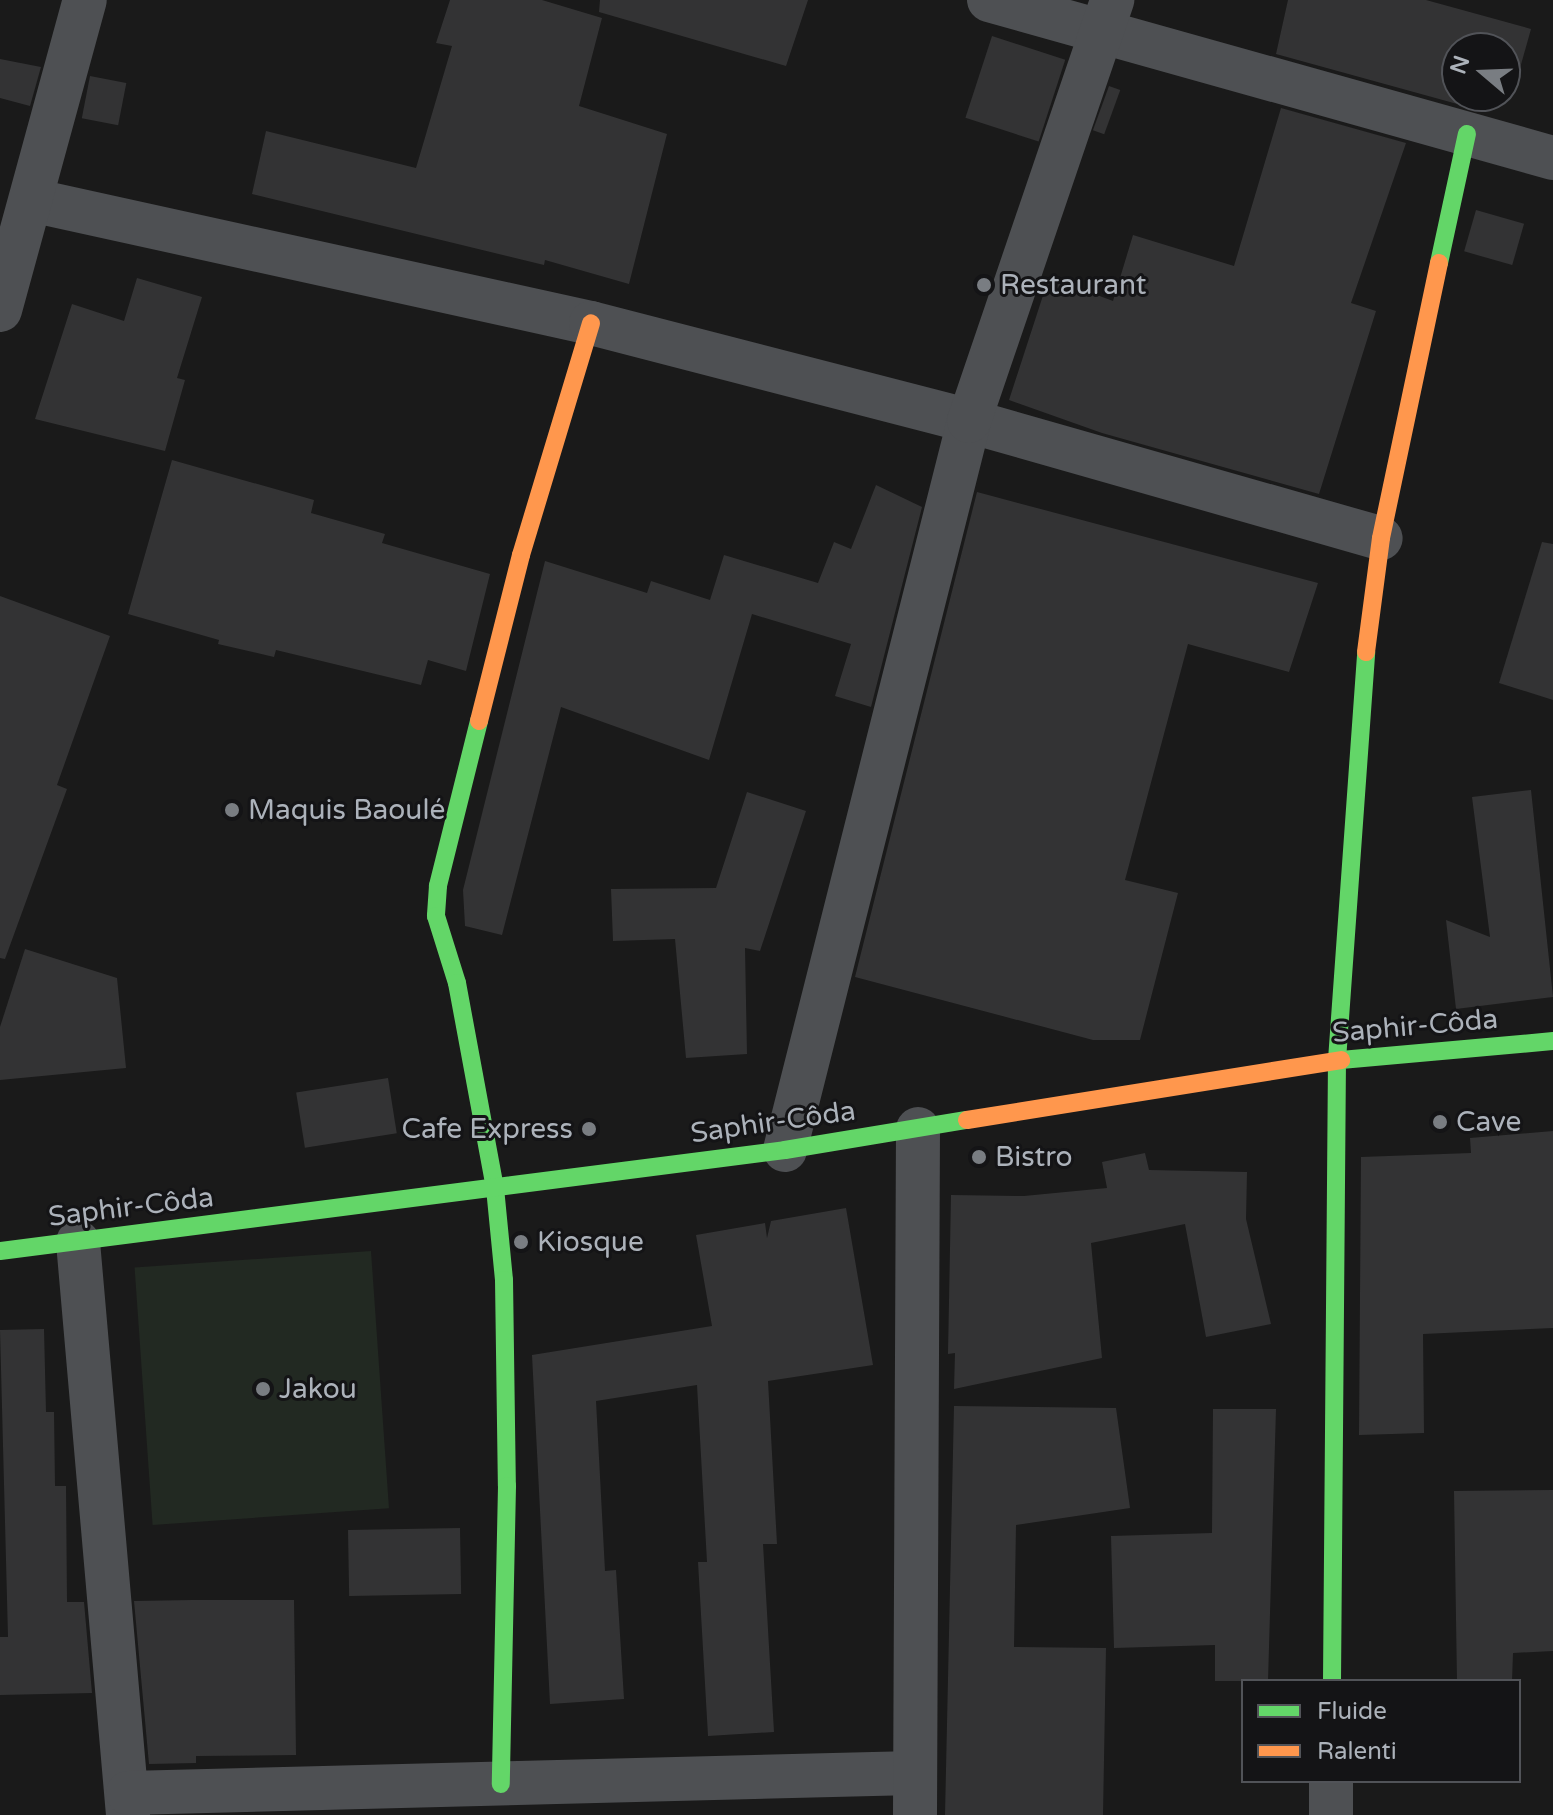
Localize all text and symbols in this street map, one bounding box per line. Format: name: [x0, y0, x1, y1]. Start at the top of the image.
north arrow: [1441, 32, 1521, 112]
text: N: [1445, 52, 1475, 77]
place label: Restaurant: [1000, 268, 1146, 302]
marker: Restaurant: [975, 276, 993, 294]
place label: Maquis Baoulé: [248, 793, 445, 827]
marker: Maquis Baoulé: [223, 801, 241, 819]
street label: Saphir-Côda: [1331, 1002, 1499, 1050]
street label: Saphir-Côda: [688, 1094, 858, 1150]
place label: Cave: [1456, 1105, 1521, 1139]
place label: Cafe Express: [401, 1112, 573, 1146]
marker: Cave: [1431, 1113, 1449, 1131]
marker: Cafe Express: [580, 1120, 598, 1138]
place label: Bistro: [995, 1140, 1073, 1174]
marker: Bistro: [970, 1148, 988, 1166]
street label: Saphir-Côda: [46, 1180, 216, 1234]
place label: Kiosque: [537, 1225, 644, 1259]
marker: Kiosque: [512, 1233, 530, 1251]
place label: Jakou: [279, 1372, 357, 1406]
marker: Jakou: [254, 1380, 272, 1398]
legend: [1241, 1679, 1521, 1783]
text: Fluide: [1317, 1697, 1387, 1726]
text: Ralenti: [1317, 1737, 1397, 1766]

